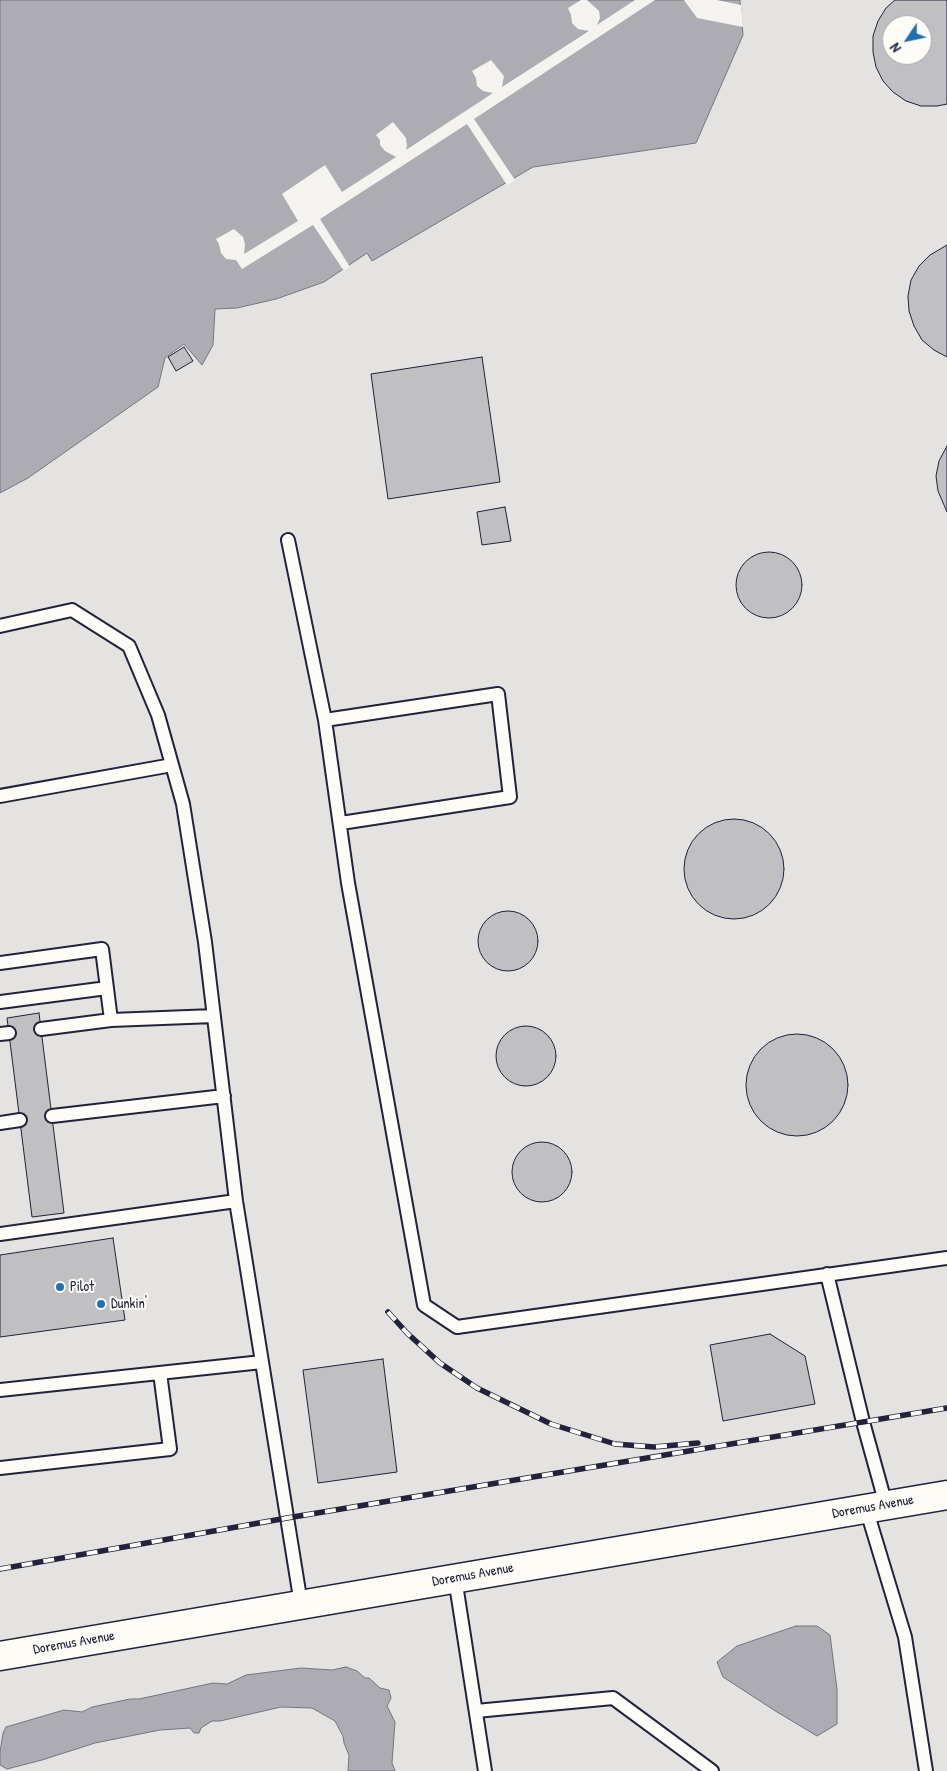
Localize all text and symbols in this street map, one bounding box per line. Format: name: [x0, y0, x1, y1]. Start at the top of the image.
north arrow: [882, 15, 932, 65]
text: N: [885, 40, 905, 57]
place label: Pilot: [70, 1279, 94, 1295]
marker: Pilot: [54, 1281, 66, 1293]
place label: Dunkin': [111, 1296, 147, 1312]
marker: Dunkin': [95, 1298, 107, 1310]
street label: Doremus Avenue: [831, 1492, 915, 1522]
street label: Doremus Avenue: [431, 1560, 515, 1590]
street label: Doremus Avenue: [32, 1628, 116, 1658]

